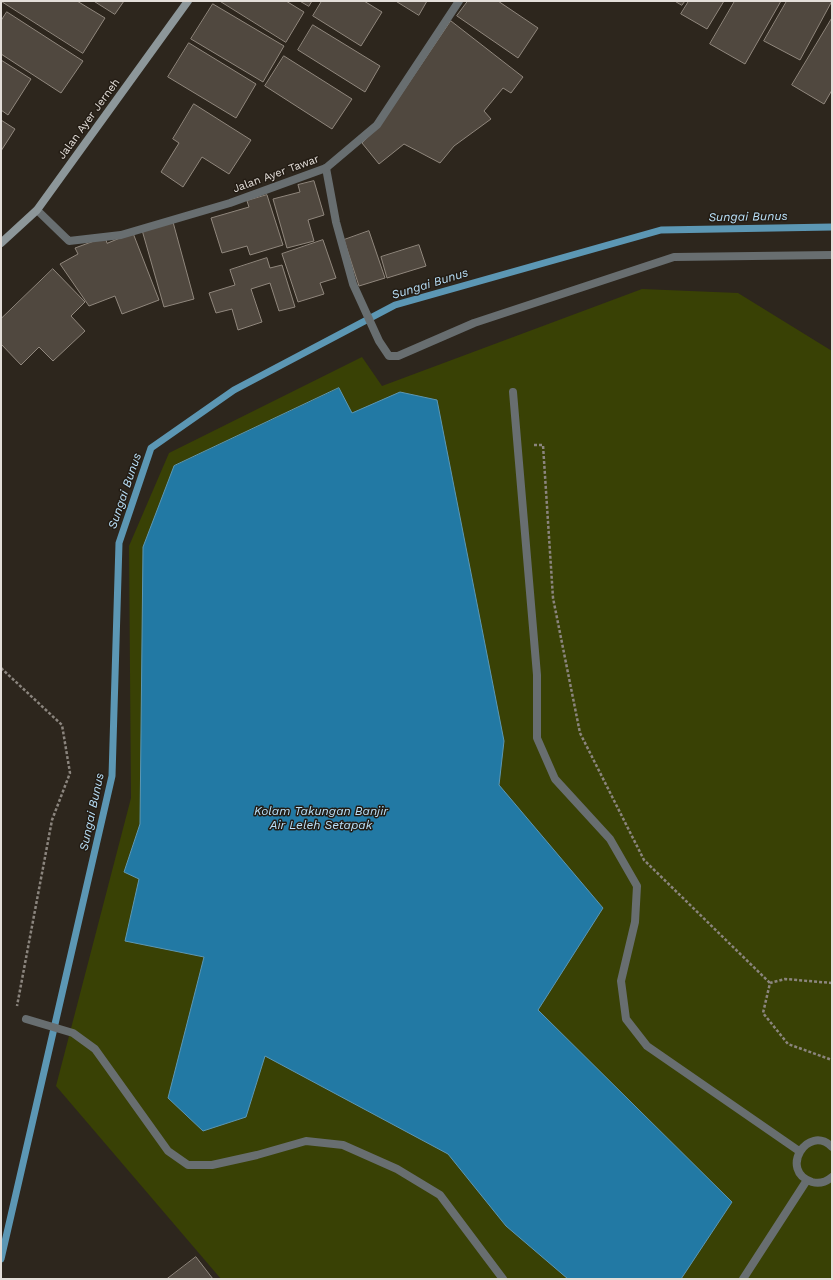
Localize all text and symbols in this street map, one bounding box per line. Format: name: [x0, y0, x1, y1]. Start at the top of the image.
street label: Jalan Ayer Jerneh: [55, 76, 123, 162]
street label: Jalan Ayer Tawar: [231, 152, 321, 196]
water label: Sungai Bunus: [708, 209, 788, 225]
water label: Sungai Bunus: [390, 266, 470, 302]
water label: Sungai Bunus: [105, 451, 145, 531]
water label: Sungai Bunus: [77, 772, 107, 852]
water label: Kolam Takungan Banjir Air Leleh Setapak: [254, 804, 388, 832]

